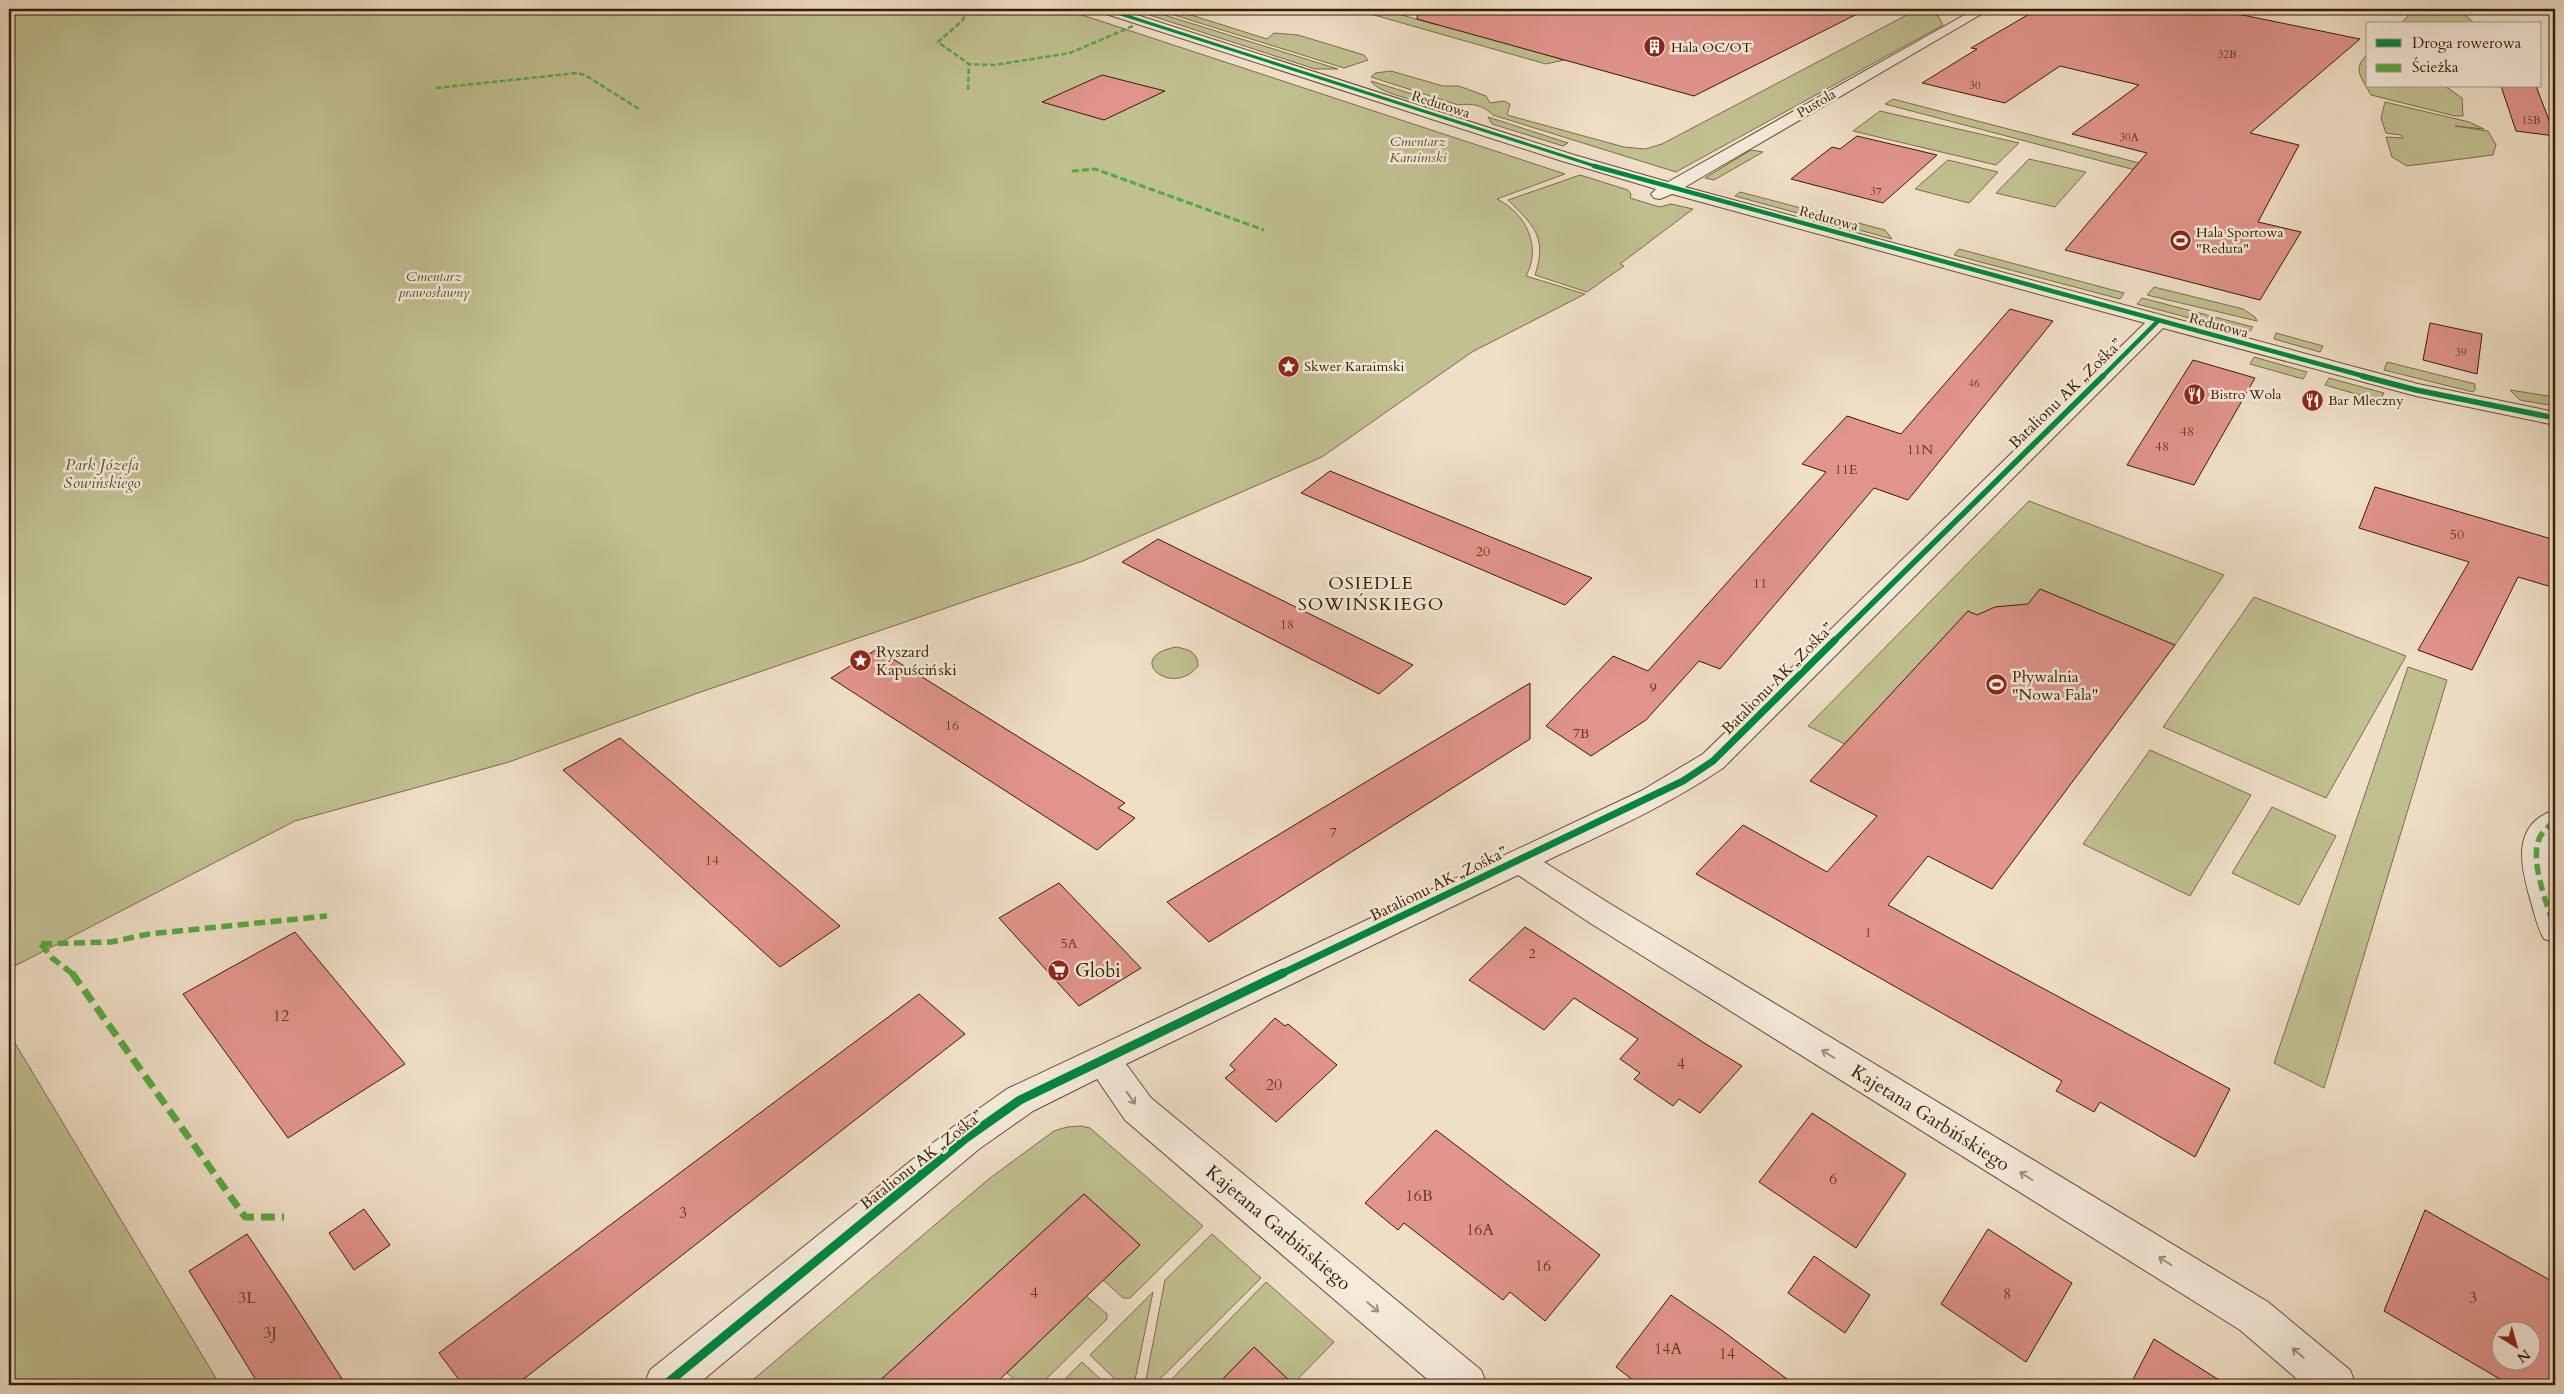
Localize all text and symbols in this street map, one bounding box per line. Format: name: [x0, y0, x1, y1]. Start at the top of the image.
legend: [2366, 22, 2542, 88]
text: Droga rowerowa: [2412, 33, 2522, 53]
building icon: Hala OC/OT: [1643, 35, 1667, 59]
place label: Hala OC/OT: [1671, 38, 1752, 57]
house number: 32B: [2218, 47, 2236, 62]
text: Ścieżka: [2412, 57, 2459, 77]
house number: 30: [1969, 78, 1981, 93]
street label: Pustola: [1793, 85, 1839, 122]
street label: Redutowa: [1409, 86, 1473, 123]
house number: 15B: [2522, 113, 2540, 128]
house number: 30A: [2119, 130, 2139, 145]
park label: Cmentarz Karaimski: [1389, 132, 1447, 167]
house number: 37: [1870, 184, 1882, 199]
street label: Redutowa: [1797, 201, 1861, 235]
place label: Hala Sportowa "Reduta": [2196, 223, 2284, 258]
sports icon: Hala Sportowa "Reduta": [2168, 228, 2192, 252]
park label: Cmentarz prawosławny: [397, 267, 470, 302]
street label: Redutowa: [2187, 308, 2251, 342]
street label: Batalionu AK „Zośka”: [2004, 334, 2127, 454]
house number: 39: [2455, 345, 2467, 360]
place icon: Skwer Karaimski: [1276, 354, 1300, 378]
place label: Skwer Karaimski: [1304, 357, 1405, 376]
house number: 46: [1968, 376, 1980, 391]
restaurant icon: Bistro Wola: [2182, 382, 2206, 406]
place label: Bistro Wola: [2210, 385, 2282, 404]
restaurant icon: Bar Mleczny: [2300, 388, 2324, 412]
place label: Bar Mleczny: [2328, 391, 2404, 410]
house number: 48: [2180, 422, 2194, 441]
house number: 48: [2155, 437, 2169, 456]
house number: 11N: [1907, 440, 1933, 459]
park label: Park Józefa Sowińskiego: [64, 454, 141, 494]
house number: 11E: [1835, 460, 1858, 479]
house number: 50: [2450, 525, 2464, 544]
house number: 20: [1476, 542, 1490, 561]
district label: OSIEDLE SOWIŃSKIEGO: [1298, 571, 1444, 617]
house number: 11: [1753, 574, 1767, 593]
house number: 18: [1280, 615, 1294, 634]
street label: Batalionu AK „Zośka”: [1717, 618, 1839, 740]
place label: Ryszard Kapuściński: [876, 641, 957, 681]
place icon: Ryszard Kapuściński: [848, 648, 872, 672]
place label: Pływalnia "Nowa Fala": [2012, 666, 2098, 706]
sports icon: Pływalnia "Nowa Fala": [1984, 673, 2008, 697]
house number: 9: [1649, 678, 1657, 697]
house number: 16: [945, 716, 959, 735]
house number: 7B: [1573, 724, 1589, 743]
house number: 7: [1329, 823, 1337, 842]
street label: Batalionu AK „Zośka”: [1366, 841, 1511, 927]
house number: 14: [705, 851, 719, 870]
house number: 1: [1864, 923, 1872, 942]
house number: 5A: [1060, 934, 1078, 953]
house number: 2: [1528, 944, 1536, 963]
supermarket icon: Globi: [1047, 958, 1071, 982]
place label: Globi: [1075, 958, 1121, 984]
house number: 12: [273, 1005, 289, 1027]
one-way arrow: [1822, 1048, 1836, 1058]
house number: 4: [1677, 1053, 1685, 1075]
street label: Kajetana Garbińskiego: [1846, 1058, 2015, 1177]
house number: 20: [1266, 1074, 1282, 1096]
one-way arrow: [1126, 1091, 1136, 1105]
street label: Batalionu AK „Zośka”: [856, 1105, 988, 1215]
street label: Kajetana Garbińskiego: [1200, 1159, 1357, 1296]
house number: 6: [1829, 1168, 1837, 1190]
one-way arrow: [2020, 1170, 2034, 1180]
house number: 16B: [1405, 1185, 1433, 1207]
house number: 3: [679, 1202, 687, 1224]
house number: 16A: [1466, 1219, 1495, 1241]
house number: 16: [1535, 1255, 1551, 1277]
one-way arrow: [2158, 1256, 2172, 1266]
house number: 4: [1030, 1282, 1038, 1304]
house number: 8: [2003, 1283, 2011, 1305]
house number: 3L: [238, 1287, 256, 1309]
house number: 3: [2469, 1287, 2477, 1309]
one-way arrow: [1366, 1301, 1379, 1312]
house number: 3J: [263, 1322, 277, 1344]
north arrow: [2492, 1322, 2542, 1372]
house number: 14A: [1654, 1338, 1683, 1360]
house number: 14: [1719, 1343, 1735, 1365]
text: N: [2513, 1345, 2534, 1367]
one-way arrow: [2292, 1348, 2305, 1359]

